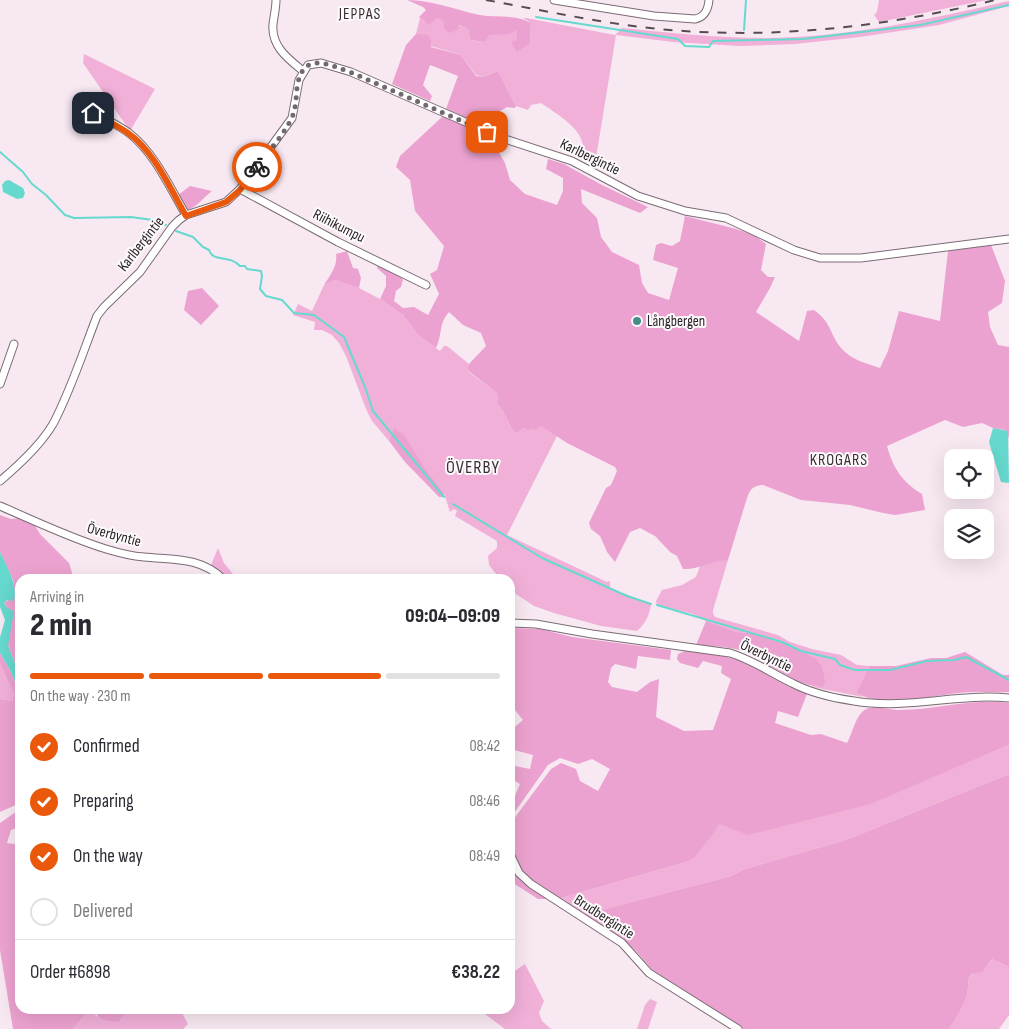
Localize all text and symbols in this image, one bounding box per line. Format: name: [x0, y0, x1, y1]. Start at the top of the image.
district label: JEPPAS: [338, 5, 381, 24]
pin: [72, 92, 114, 134]
icon: home: [79, 99, 107, 127]
pin: [466, 111, 508, 153]
icon: bag: [473, 118, 501, 146]
street label: Karlbergintie: [557, 134, 623, 180]
courier: [232, 142, 282, 192]
icon: bike: [243, 153, 271, 181]
street label: Riihikumpu: [310, 205, 368, 247]
street label: Karlbergintie: [114, 213, 168, 275]
place label: Långbergen: [647, 312, 705, 331]
marker: Långbergen: [631, 315, 643, 327]
map controls: [944, 449, 994, 559]
button: locate: [944, 449, 994, 499]
district label: KROGARS: [810, 451, 868, 470]
district label: ÖVERBY: [446, 457, 500, 478]
button: layers: [944, 509, 994, 559]
street label: Överbyntie: [85, 519, 143, 551]
text: Arriving in: [30, 588, 84, 607]
text: 09:04–09:09: [405, 605, 500, 628]
text: 2 min: [30, 606, 92, 645]
street label: Överbyntie: [737, 635, 795, 677]
text: On the way · 230 m: [30, 687, 130, 706]
icon: check: [30, 733, 58, 761]
text: Confirmed: [73, 735, 140, 758]
text: 08:42: [469, 737, 500, 756]
icon: check: [30, 788, 58, 816]
text: Preparing: [73, 790, 134, 813]
text: 08:46: [469, 792, 500, 811]
icon: check: [30, 843, 58, 871]
text: On the way: [73, 845, 143, 868]
text: 08:49: [469, 847, 500, 866]
street label: Brudbergintie: [570, 890, 638, 944]
text: Delivered: [73, 900, 133, 923]
text: Order #6898: [30, 961, 111, 984]
text: €38.22: [451, 961, 500, 984]

